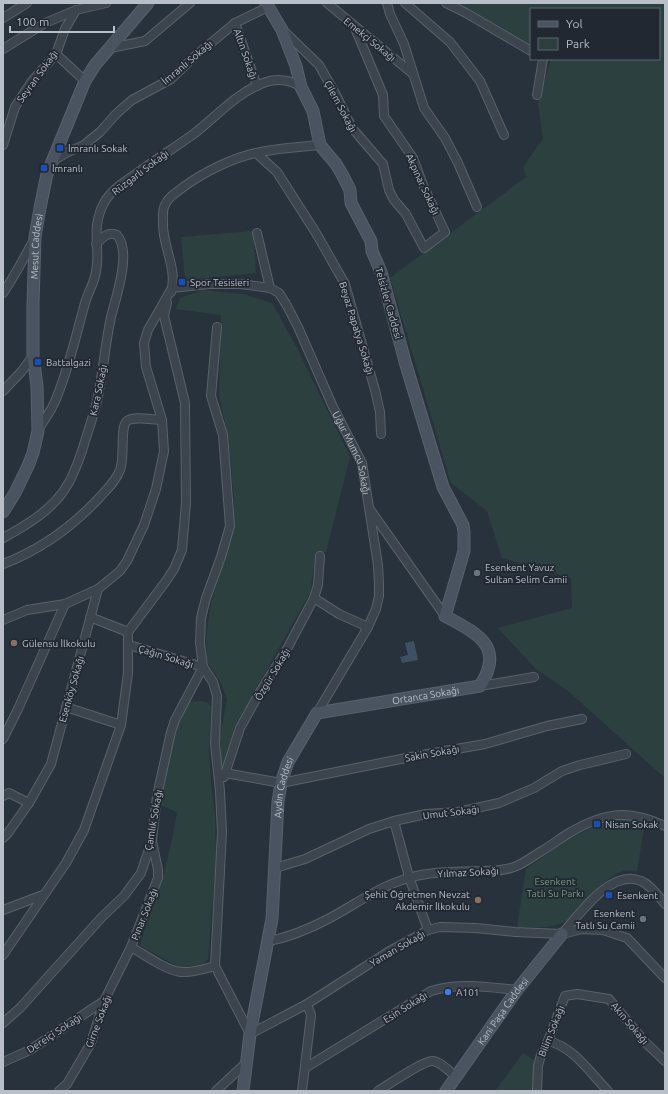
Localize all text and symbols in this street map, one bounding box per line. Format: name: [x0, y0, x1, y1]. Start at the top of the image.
scale bar: [10, 8, 114, 34]
legend: [530, 8, 660, 60]
text: 100 m: [16, 15, 49, 28]
street label: Emekçi Sokağı: [342, 15, 398, 64]
text: Yol: [566, 17, 583, 30]
street label: Altın Sokağı: [232, 27, 259, 81]
text: Park: [566, 37, 590, 50]
street label: İmranlı Sokağı: [160, 38, 215, 87]
street label: Seyran Sokağı: [15, 48, 60, 105]
street label: Çilem Sokağı: [322, 78, 359, 134]
marker: İmranlı Sokak: [55, 143, 65, 153]
place label: İmranlı Sokak: [68, 143, 127, 154]
street label: Rüzgarlı Sokağı: [110, 148, 171, 197]
street label: Akpınar Sokağı: [404, 152, 442, 217]
marker: İmranlı: [39, 163, 49, 173]
place label: İmranlı: [52, 163, 83, 174]
street label: Mesut Caddesi: [29, 213, 45, 279]
street label: Telsizler Caddesi: [373, 266, 404, 340]
marker: Spor Tesisleri: [177, 277, 187, 287]
place label: Spor Tesisleri: [190, 277, 249, 288]
street label: Beyaz Papatya Sokağı: [337, 280, 376, 376]
marker: Battalgazi: [33, 357, 43, 367]
place label: Battalgazi: [46, 357, 91, 368]
street label: Kara Sokağı: [88, 364, 109, 417]
street label: Uğur Mumcu Sokağı: [330, 409, 372, 495]
place label: Esenkent Yavuz Sultan Selim Camii: [485, 562, 567, 585]
marker: Esenkent Yavuz Sultan Selim Camii: [472, 568, 482, 578]
marker: Gülensu İlkokulu: [9, 638, 19, 648]
place label: Gülensu İlkokulu: [22, 638, 96, 649]
street label: Çağın Sokağı: [137, 643, 195, 670]
street label: Özgür Sokağı: [252, 646, 292, 702]
street label: Esenköy Sokağı: [57, 655, 86, 724]
street label: Ortanca Sokağı: [391, 685, 460, 706]
street label: Sakin Sokağı: [404, 743, 460, 764]
street label: Aydın Caddesi: [272, 755, 296, 818]
street label: Çamlık Sokağı: [143, 789, 164, 851]
street label: Umut Sokağı: [422, 804, 480, 821]
marker: Nisan Sokak: [592, 819, 602, 829]
place label: Nisan Sokak: [605, 819, 658, 830]
street label: Yılmaz Sokağı: [437, 865, 499, 880]
park label: Esenkent Tatlı Su Parkı: [526, 876, 584, 899]
street label: Pınar Sokağı: [129, 887, 160, 942]
place label: Şehit Öğretmen Nevzat Akdemir İlkokulu: [365, 889, 470, 912]
marker: Esenkent: [604, 890, 614, 900]
place label: Esenkent: [617, 890, 658, 901]
marker: Şehit Öğretmen Nevzat Akdemir İlkokulu: [473, 895, 483, 905]
place label: Esenkent Tatlı Su Camii: [575, 908, 635, 931]
marker: Esenkent Tatlı Su Camii: [638, 914, 648, 924]
street label: Yaman Sokağı: [368, 928, 427, 969]
street label: Kani Paşa Caddesi: [475, 976, 531, 1047]
marker: A101: [443, 987, 453, 997]
place label: A101: [456, 987, 479, 998]
street label: Esin Sokağı: [381, 990, 429, 1025]
street label: Girne Sokağı: [83, 993, 114, 1049]
street label: Akın Sokağı: [609, 1000, 650, 1047]
street label: Bilim Sokağı: [536, 1004, 567, 1058]
street label: Dereiçi Sokağı: [25, 1012, 84, 1055]

